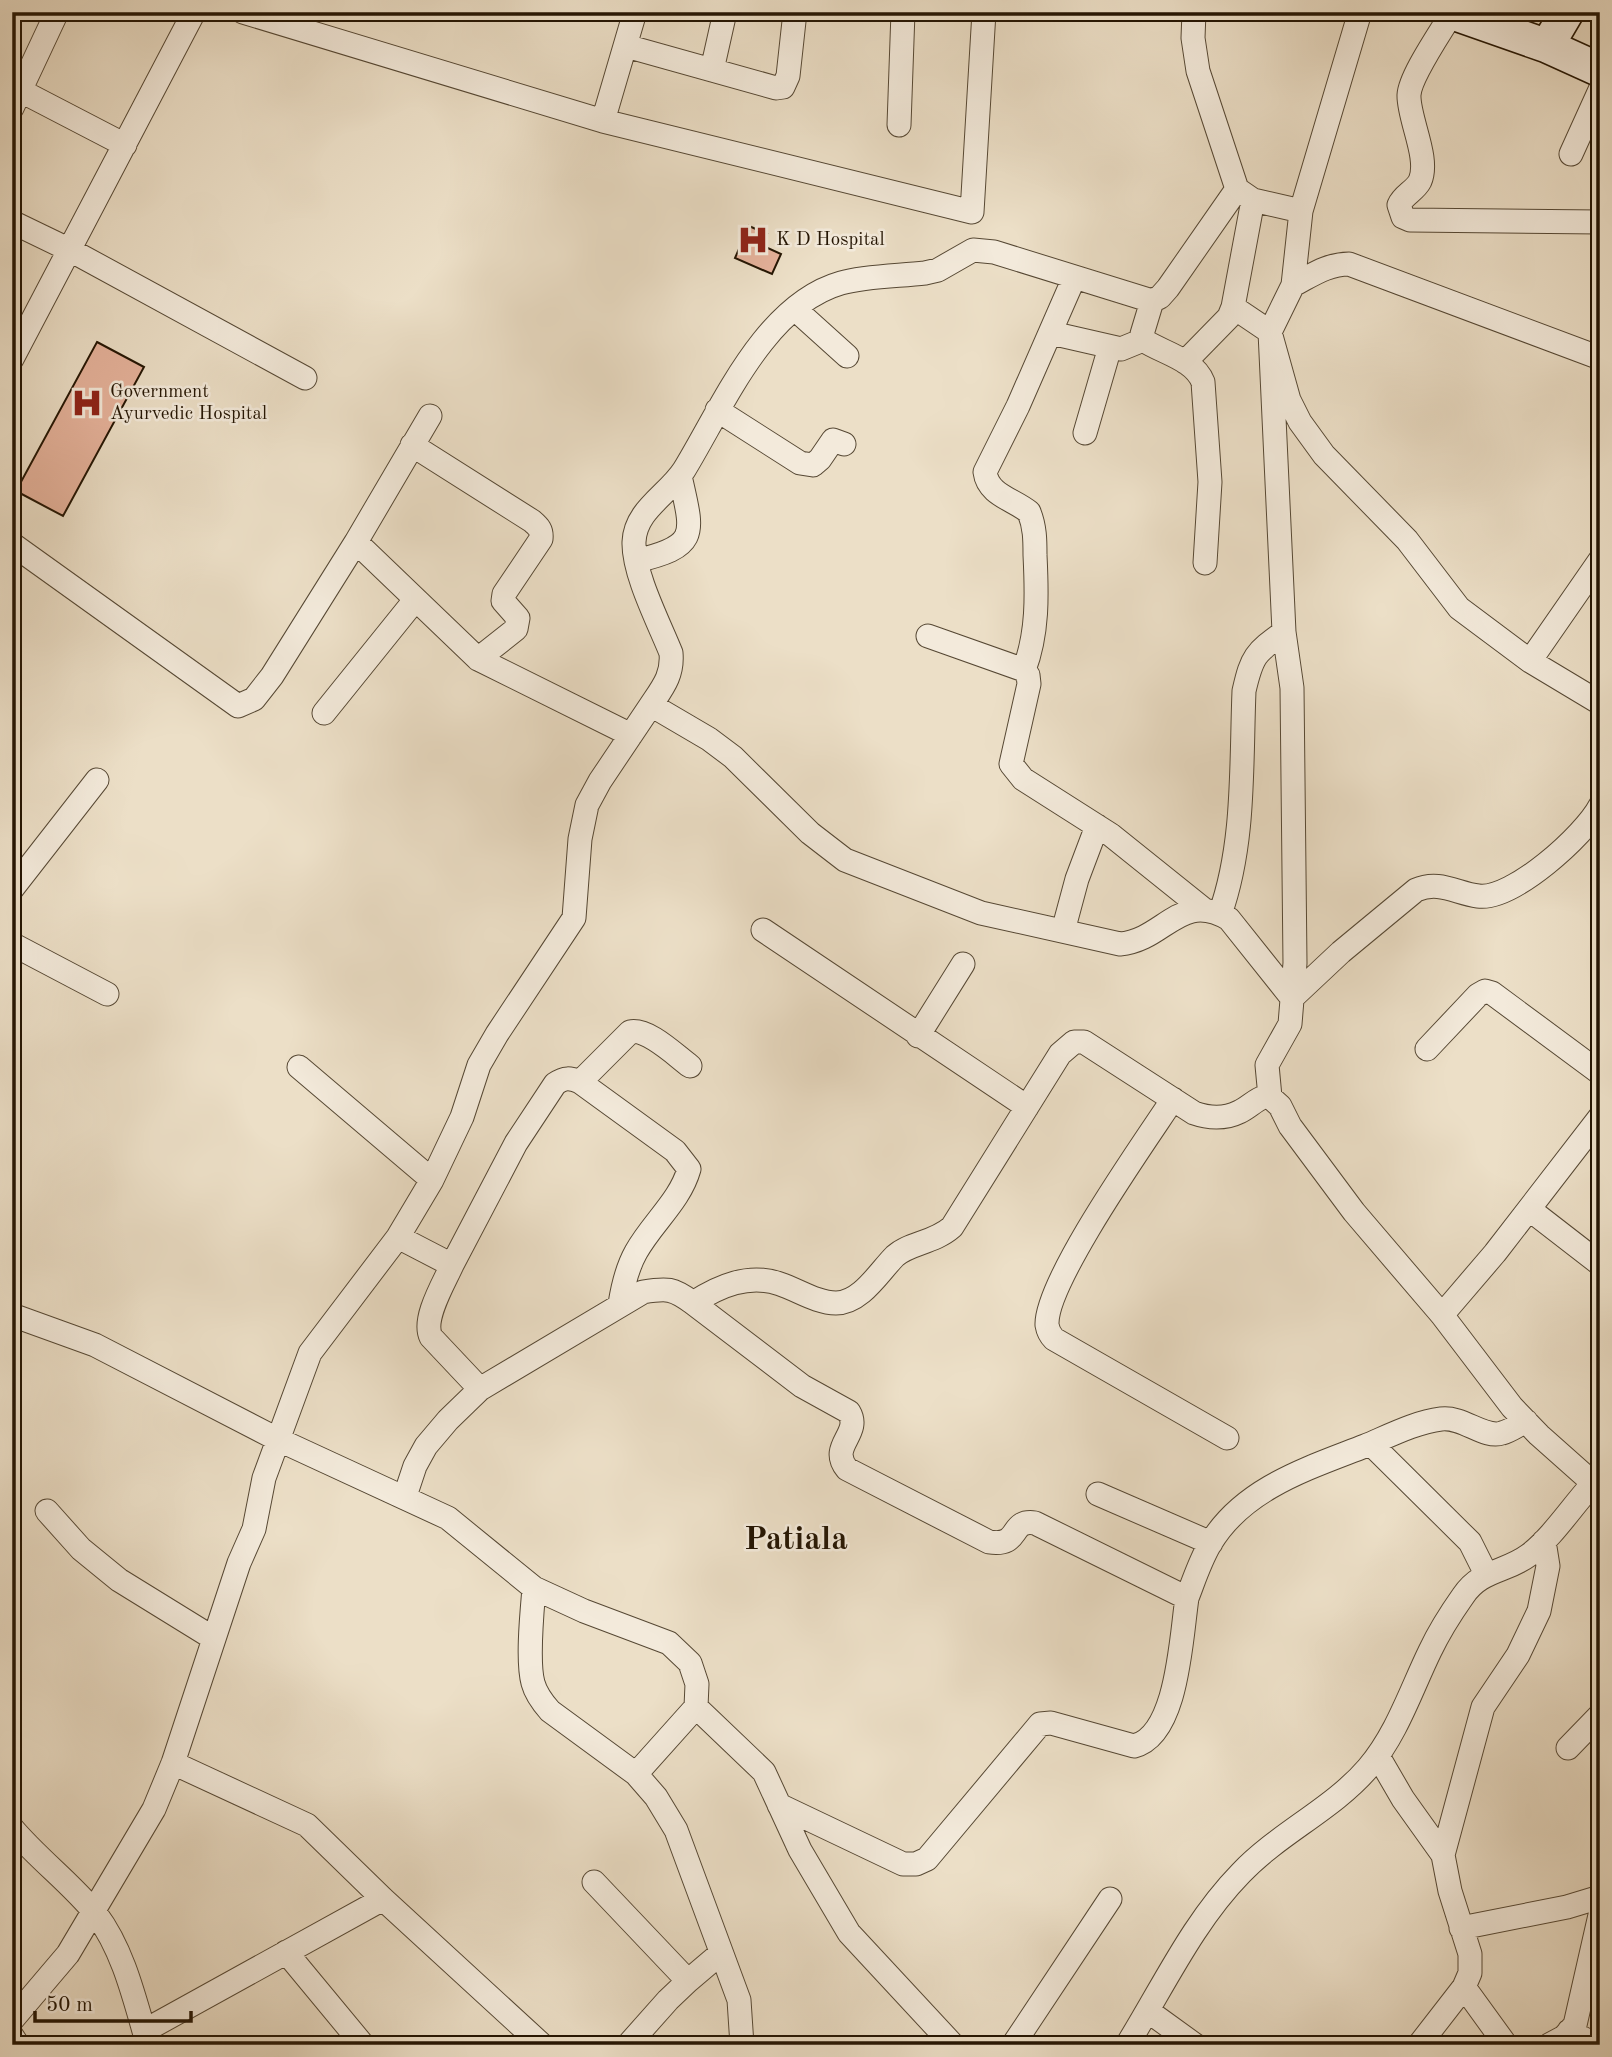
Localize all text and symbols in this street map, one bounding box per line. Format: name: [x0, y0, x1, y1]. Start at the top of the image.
hospital icon: K D Hospital: [736, 223, 770, 257]
place label: K D Hospital: [776, 231, 885, 250]
place label: Government Ayurvedic Hospital: [110, 383, 267, 424]
hospital icon: Government Ayurvedic Hospital: [70, 386, 104, 420]
district label: Patiala: [744, 1524, 848, 1557]
scale bar: [35, 1980, 191, 2024]
text: 50 m: [46, 1995, 93, 2016]

